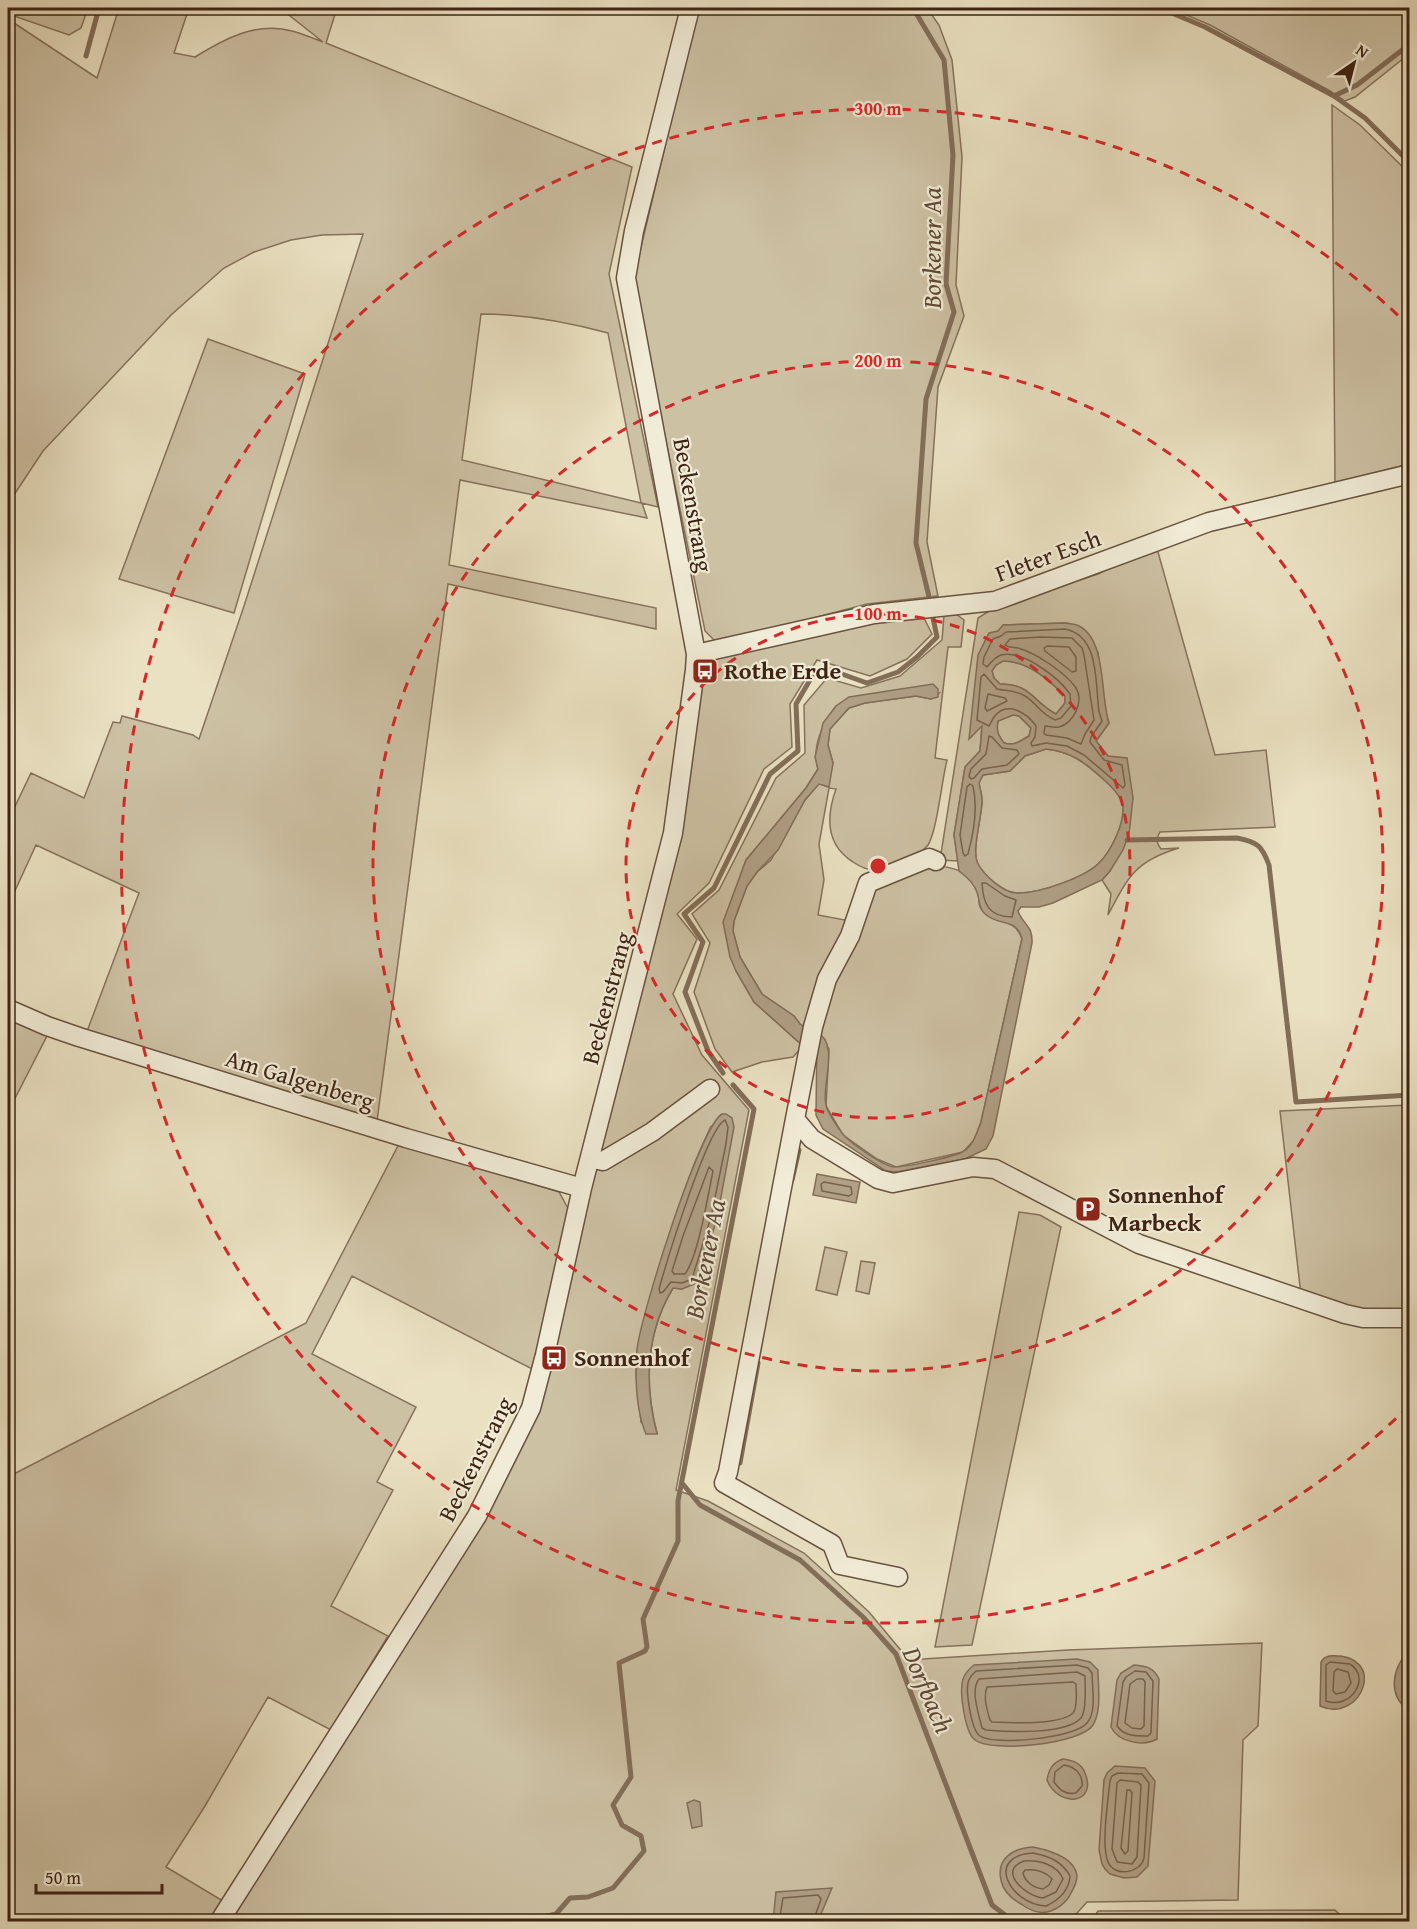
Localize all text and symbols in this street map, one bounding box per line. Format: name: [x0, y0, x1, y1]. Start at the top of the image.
north arrow: [1324, 33, 1384, 93]
text: N: [1351, 38, 1374, 64]
text: 300 m: [854, 95, 902, 122]
water label: Borkener Aa: [912, 187, 951, 310]
text: 200 m: [854, 347, 902, 374]
street label: Beckenstrang: [664, 435, 723, 575]
street label: Fleter Esch: [990, 520, 1106, 591]
text: 100 m: [854, 600, 902, 627]
place label: Rothe Erde: [724, 653, 841, 688]
bus stop icon: Rothe Erde: [690, 656, 720, 686]
centre of rings: [868, 856, 888, 876]
street label: Beckenstrang: [572, 928, 641, 1068]
street label: Am Galgenberg: [221, 1040, 379, 1119]
place label: Sonnenhof Marbeck: [1108, 1177, 1226, 1240]
parking icon: Sonnenhof Marbeck: [1073, 1194, 1103, 1224]
water label: Borkener Aa: [674, 1196, 735, 1323]
place label: Sonnenhof: [574, 1340, 692, 1375]
bus stop icon: Sonnenhof: [539, 1343, 569, 1373]
street label: Beckenstrang: [429, 1390, 522, 1527]
water label: Dorfbach: [892, 1640, 964, 1739]
scale bar: [36, 1857, 162, 1895]
text: 50 m: [45, 1864, 81, 1891]

